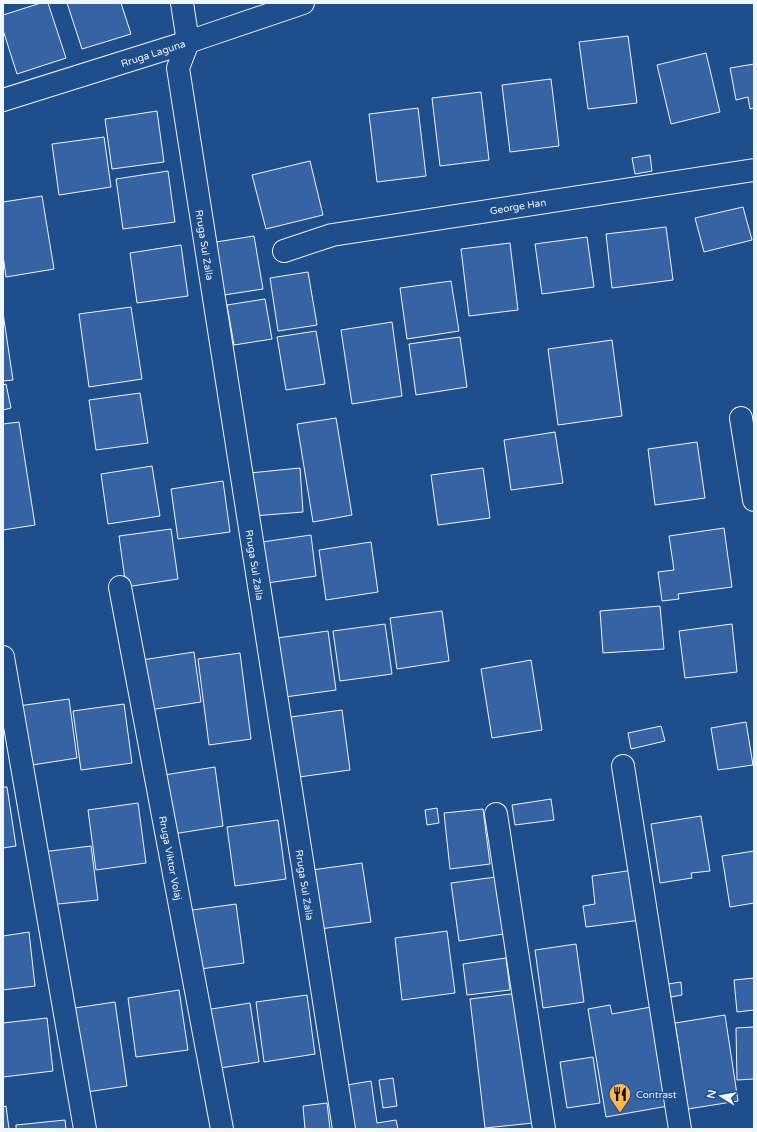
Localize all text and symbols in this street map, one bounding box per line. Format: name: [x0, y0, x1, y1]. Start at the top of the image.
street label: Rruga Laguna: [120, 38, 187, 70]
street label: George Han: [489, 197, 547, 217]
street label: Rruga Sul Zalla: [192, 209, 216, 281]
street label: Rruga Sul Zalla: [242, 529, 266, 601]
street label: Rruga Viktor Volaj: [156, 815, 184, 901]
street label: Rruga Sul Zalla: [292, 849, 316, 921]
north arrow: [701, 1076, 741, 1116]
restaurant icon: Contrast: [607, 1081, 633, 1114]
place label: Contrast: [636, 1089, 677, 1101]
text: N: [704, 1089, 719, 1100]

